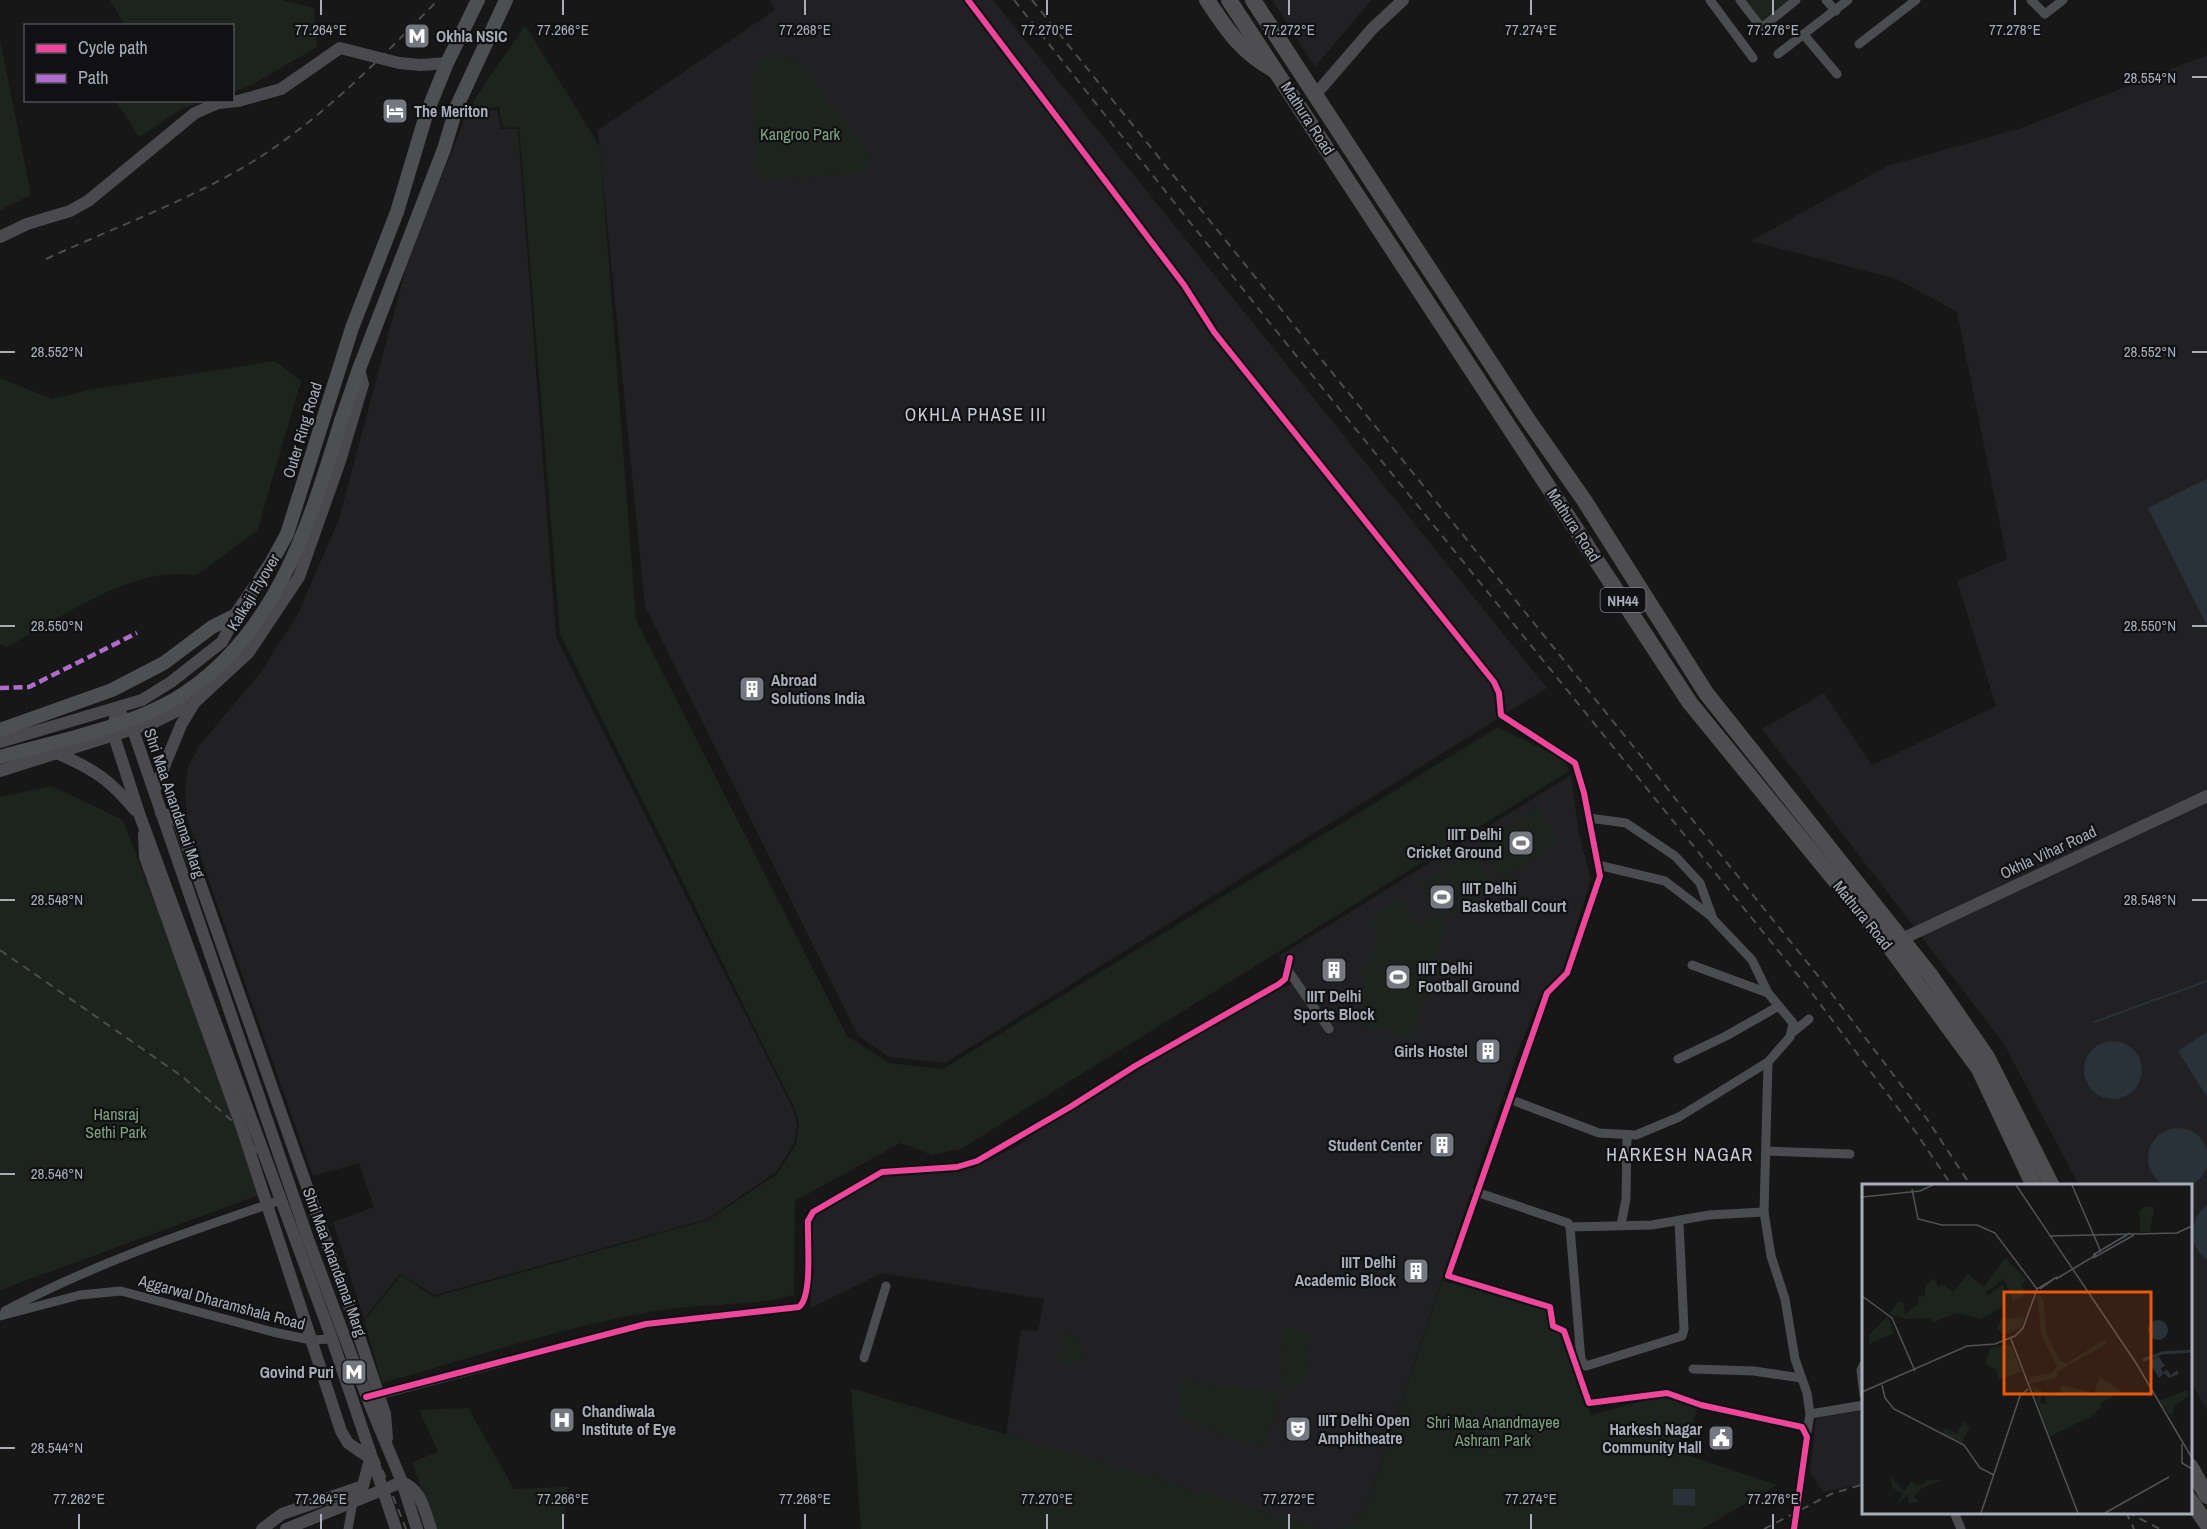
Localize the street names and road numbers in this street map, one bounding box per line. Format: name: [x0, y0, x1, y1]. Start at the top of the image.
street label: Mathura Road: [1276, 77, 1340, 159]
street label: Outer Ring Road: [277, 379, 327, 481]
street label: Mathura Road: [1542, 484, 1606, 566]
street label: Kalkaji Flyover: [221, 549, 285, 635]
road number: NH44: [1600, 588, 1646, 612]
street label: Shri Maa Anandamai Marg: [139, 725, 211, 881]
street label: Okhla Vihar Road: [1996, 820, 2100, 884]
street label: Mathura Road: [1828, 876, 1898, 954]
street label: Shri Maa Anandamai Marg: [298, 1185, 372, 1340]
street label: Aggarwal Dharamshala Road: [135, 1269, 308, 1335]

